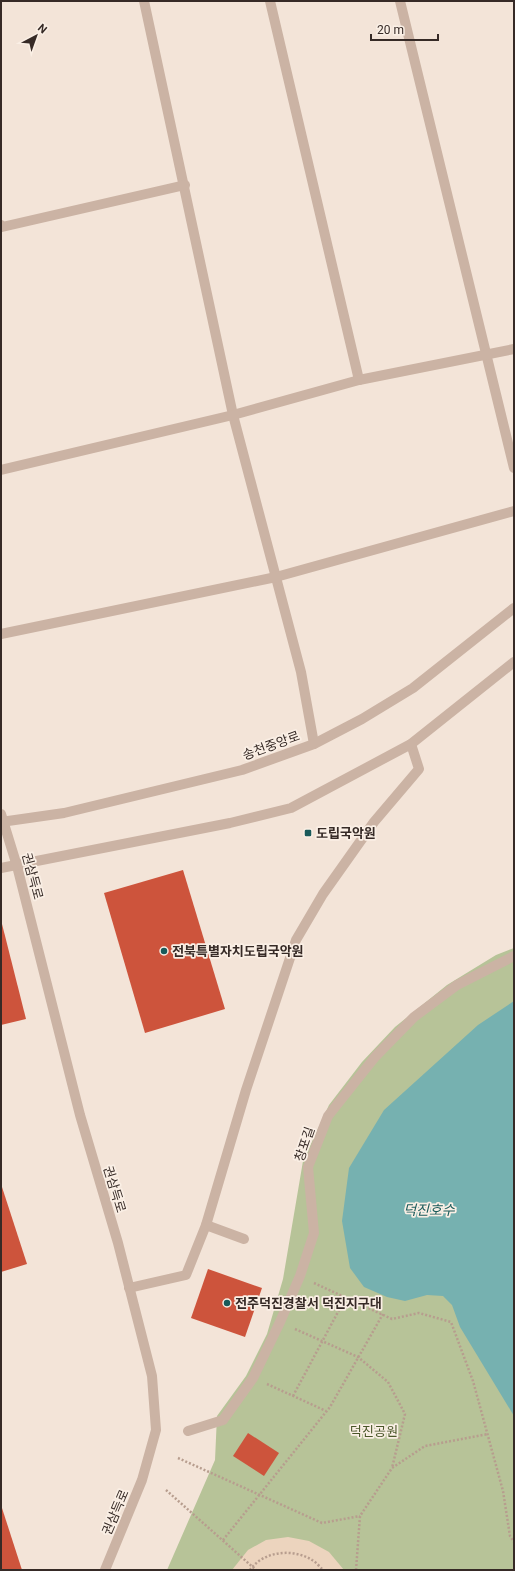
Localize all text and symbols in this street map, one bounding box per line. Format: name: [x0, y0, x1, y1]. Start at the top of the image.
north arrow: [16, 16, 56, 56]
scale bar: [371, 16, 438, 42]
text: N: [35, 21, 50, 36]
text: 20 m: [377, 23, 404, 37]
street label: 송천중앙로: [241, 728, 302, 763]
place label: 도립국악원: [316, 826, 376, 841]
marker: 도립국악원: [303, 828, 313, 838]
street label: 권삼득로: [19, 851, 46, 901]
place label: 전북특별자치도립국악원: [172, 944, 304, 959]
marker: 전북특별자치도립국악원: [159, 946, 169, 956]
street label: 창포길: [292, 1125, 317, 1164]
street label: 권삼득로: [100, 1164, 129, 1214]
water label: 덕진호수: [403, 1202, 456, 1218]
place label: 전주덕진경찰서 덕진지구대: [235, 1296, 382, 1311]
marker: 전주덕진경찰서 덕진지구대: [222, 1298, 232, 1308]
park label: 덕진공원: [350, 1424, 398, 1439]
street label: 권삼득로: [99, 1487, 132, 1537]

